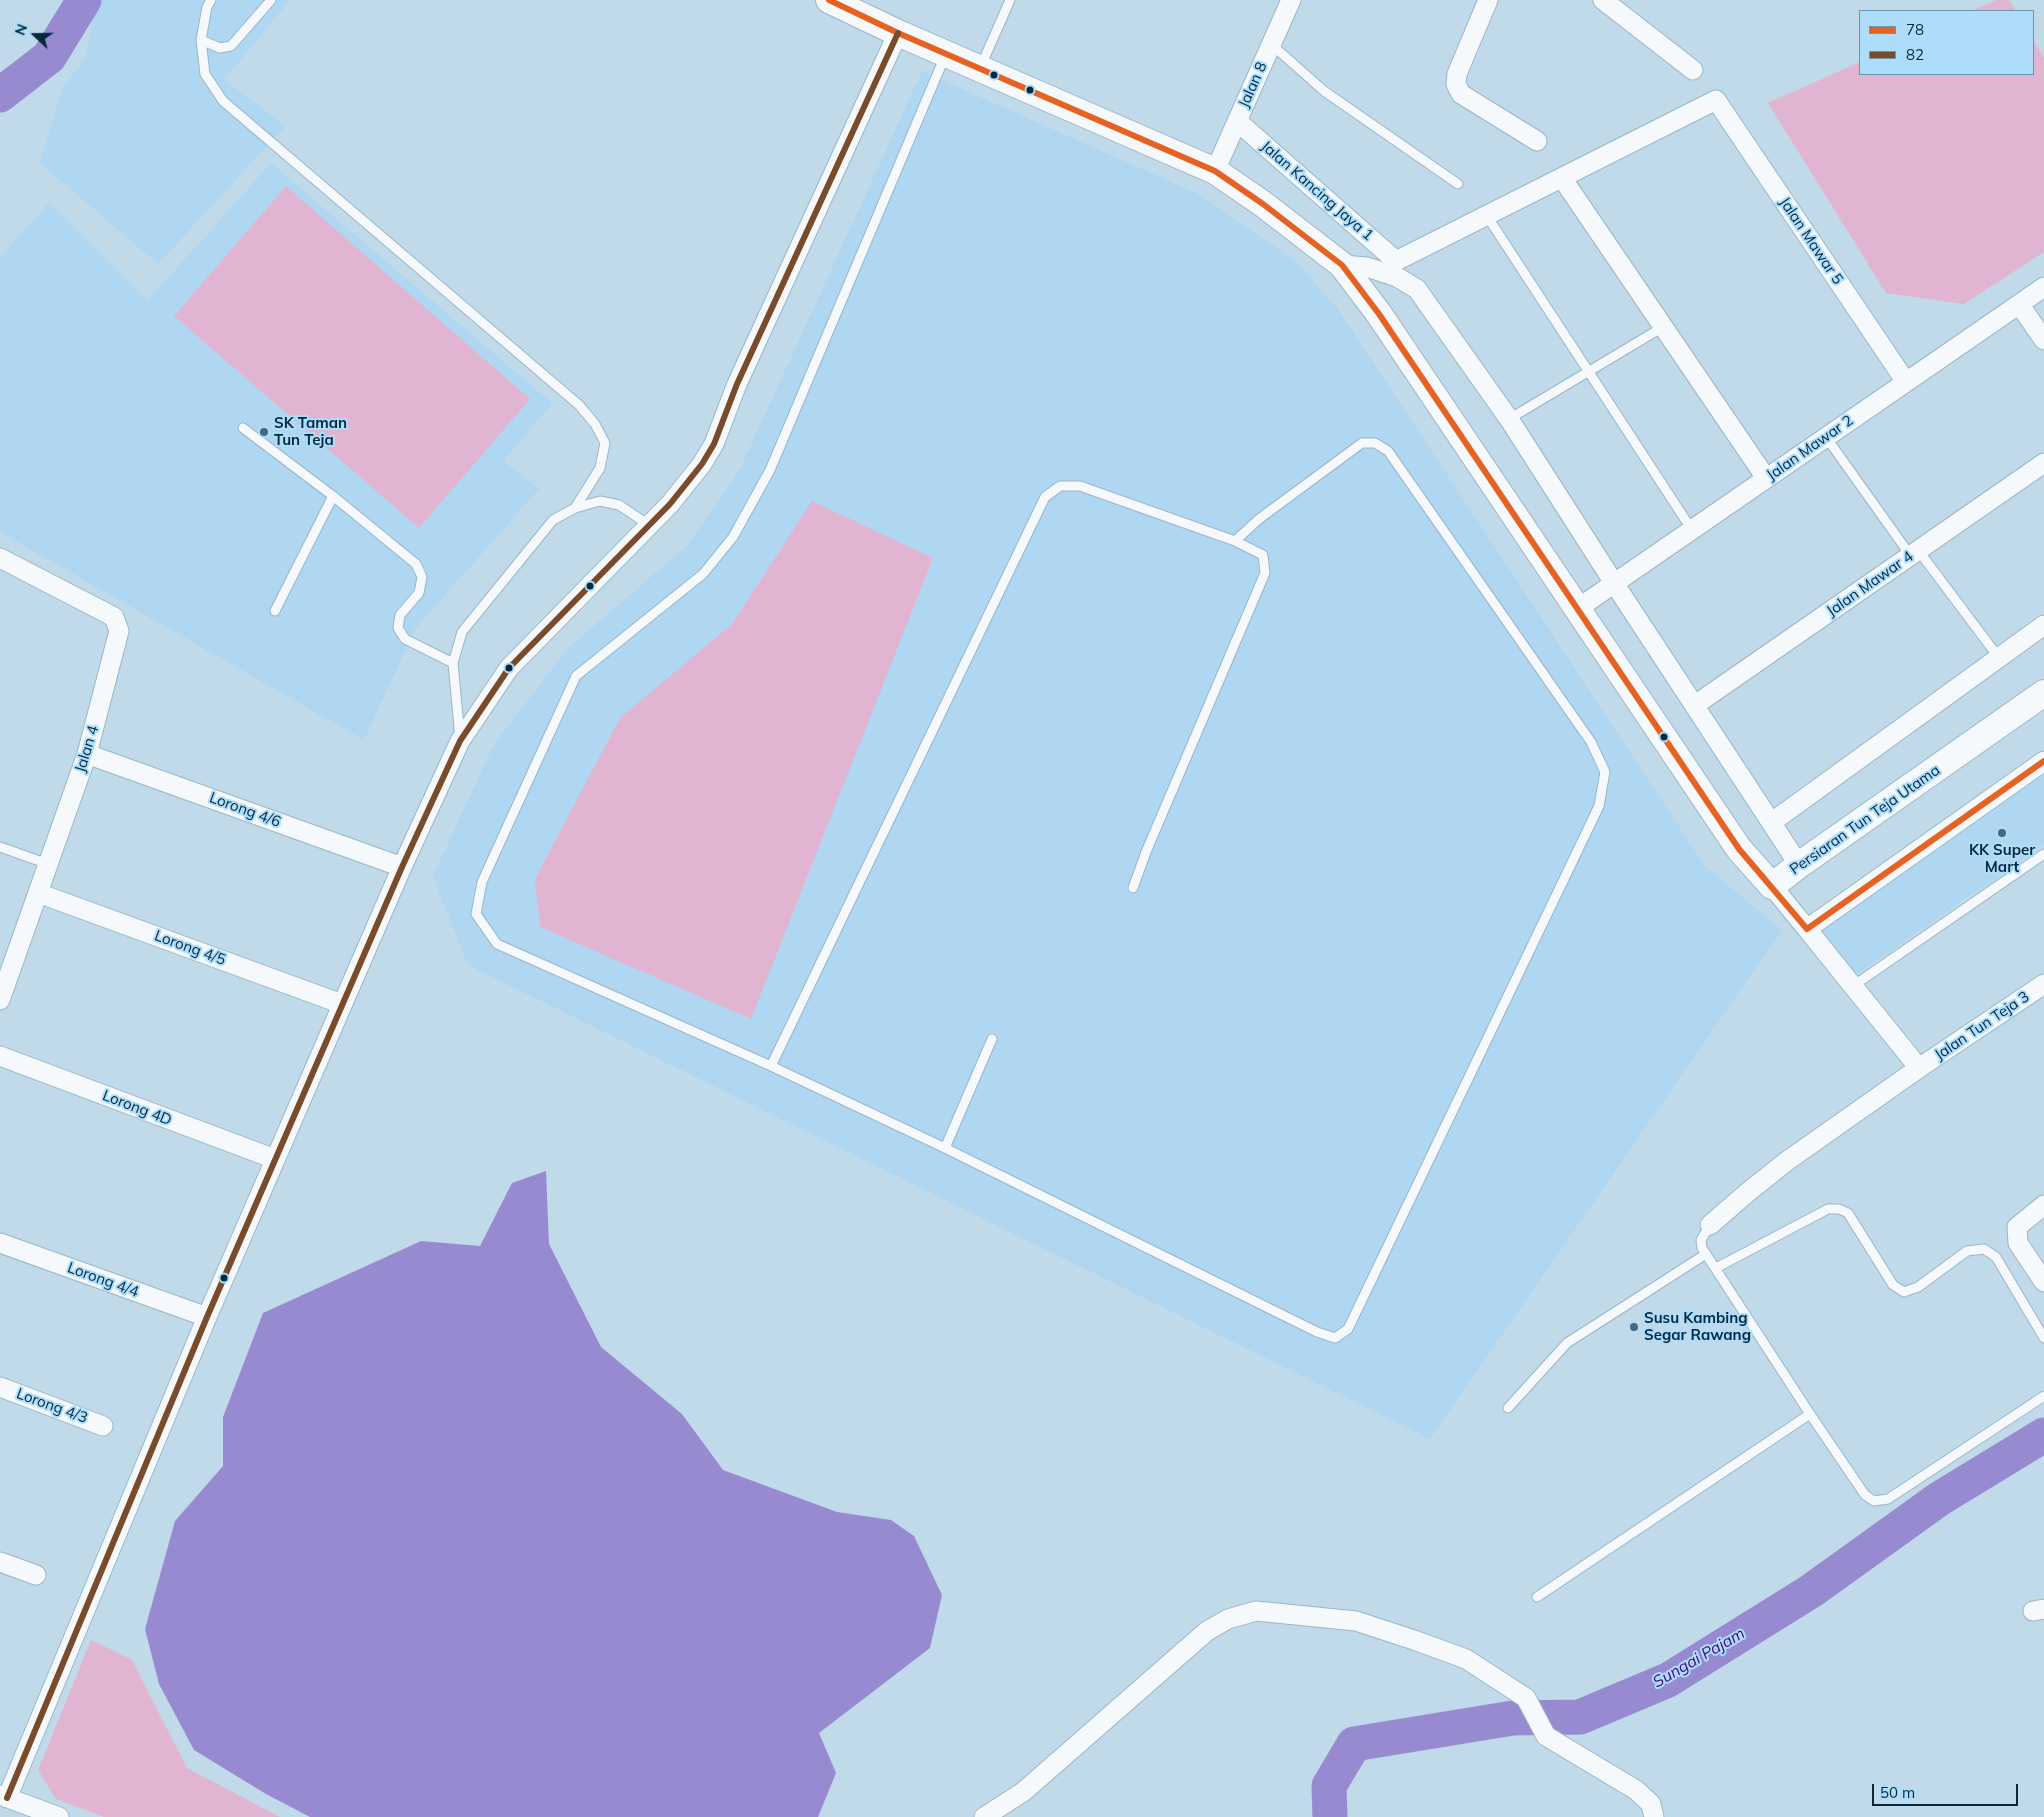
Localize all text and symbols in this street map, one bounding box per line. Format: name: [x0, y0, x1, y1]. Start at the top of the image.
north arrow: [10, 10, 60, 60]
legend: [1859, 10, 2034, 75]
text: 78: [1906, 20, 1924, 39]
text: N: [11, 21, 31, 38]
text: 82: [1906, 45, 1924, 64]
street label: Jalan 8: [1235, 59, 1271, 111]
unlabelled marker: [989, 70, 999, 80]
unlabelled marker: [1025, 85, 1035, 95]
street label: Jalan Kancing Jaya 1: [1257, 137, 1377, 245]
street label: Jalan Mawar 5: [1775, 194, 1847, 288]
street label: Jalan Mawar 2: [1763, 412, 1857, 484]
place label: SK Taman Tun Teja: [274, 414, 347, 449]
marker: SK Taman Tun Teja: [258, 426, 270, 438]
street label: Jalan Mawar 4: [1823, 548, 1917, 620]
unlabelled marker: [585, 581, 595, 591]
unlabelled marker: [504, 663, 514, 673]
street label: Jalan 4: [71, 723, 103, 775]
unlabelled marker: [1659, 732, 1669, 742]
street label: Persiaran Tun Teja Utama: [1786, 761, 1944, 879]
street label: Lorong 4/6: [207, 789, 283, 831]
marker: KK Super Mart: [1996, 827, 2008, 839]
place label: KK Super Mart: [1969, 841, 2035, 876]
street label: Lorong 4/5: [152, 927, 228, 969]
street label: Jalan Tun Teja 3: [1931, 988, 2033, 1064]
street label: Lorong 4D: [100, 1087, 174, 1129]
street label: Lorong 4/4: [65, 1259, 141, 1301]
unlabelled marker: [219, 1273, 229, 1283]
place label: Susu Kambing Segar Rawang: [1644, 1309, 1751, 1344]
marker: Susu Kambing Segar Rawang: [1628, 1321, 1640, 1333]
street label: Lorong 4/3: [14, 1385, 90, 1427]
water label: Sungai Pajam: [1650, 1624, 1748, 1692]
scale bar: [1874, 1774, 2020, 1806]
text: 50 m: [1880, 1783, 1915, 1802]

